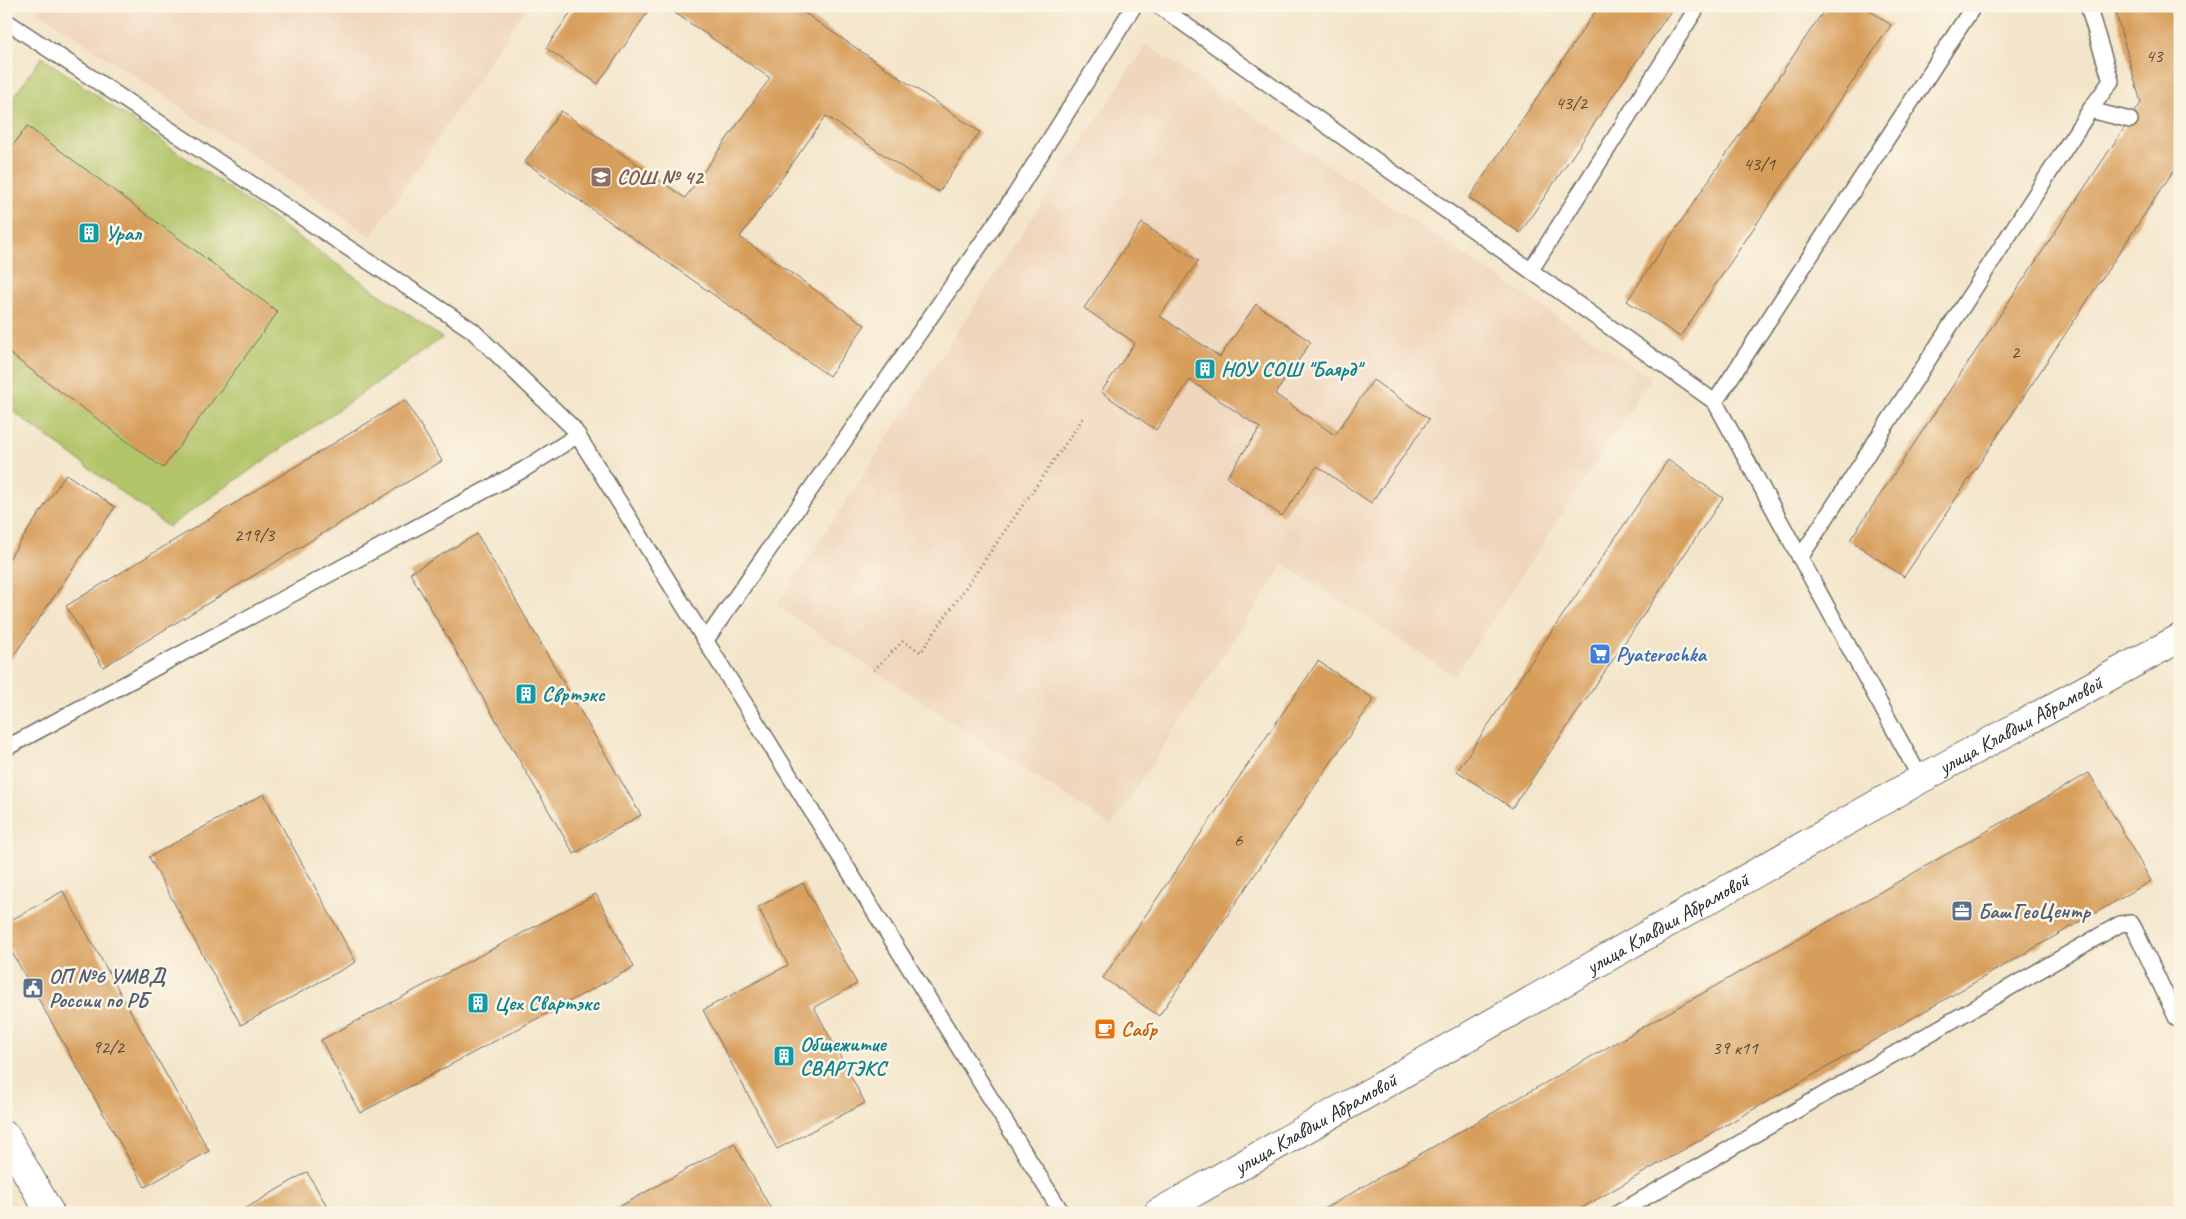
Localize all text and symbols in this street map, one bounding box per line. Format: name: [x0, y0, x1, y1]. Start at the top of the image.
house number: 43: [2145, 44, 2164, 68]
house number: 43/2: [1555, 91, 1588, 115]
house number: 43/1: [1743, 152, 1776, 176]
place label: СОШ № 42: [617, 164, 705, 190]
school or university icon: СОШ № 42: [589, 165, 613, 189]
place label: Урал: [105, 220, 143, 246]
building icon: Урал: [77, 221, 101, 245]
house number: 2: [2011, 340, 2021, 364]
place label: НОУ СОШ "Баярд": [1221, 356, 1366, 382]
building icon: НОУ СОШ "Баярд": [1193, 357, 1217, 381]
house number: 219/3: [234, 523, 276, 547]
place label: Pyaterochka: [1616, 641, 1707, 667]
supermarket icon: Pyaterochka: [1588, 642, 1612, 666]
street label: улица Клавдии Абрамовой: [1932, 669, 2108, 781]
place label: Свртэкс: [542, 681, 606, 707]
building icon: Свртэкс: [514, 682, 538, 706]
house number: 6: [1234, 828, 1244, 852]
street label: улица Клавдии Абрамовой: [1580, 866, 1754, 981]
place label: БашГеоЦентр: [1978, 898, 2092, 924]
office icon: БашГеоЦентр: [1950, 899, 1974, 923]
place label: ОП №6 УМВД России по РБ: [49, 963, 167, 1013]
public building icon: ОП №6 УМВД России по РБ: [21, 976, 45, 1000]
place label: Цех Свартэкс: [494, 990, 600, 1016]
building icon: Цех Свартэкс: [466, 991, 490, 1015]
place label: Сабр: [1121, 1016, 1158, 1042]
cafe icon: Сабр: [1093, 1017, 1117, 1041]
place label: Общежитие СВАРТЭКС: [800, 1031, 889, 1081]
house number: 92/2: [92, 1035, 125, 1059]
house number: 39 к11: [1712, 1036, 1759, 1060]
building icon: Общежитие СВАРТЭКС: [772, 1044, 796, 1068]
street label: улица Клавдии Абрамовой: [1228, 1066, 1402, 1181]

